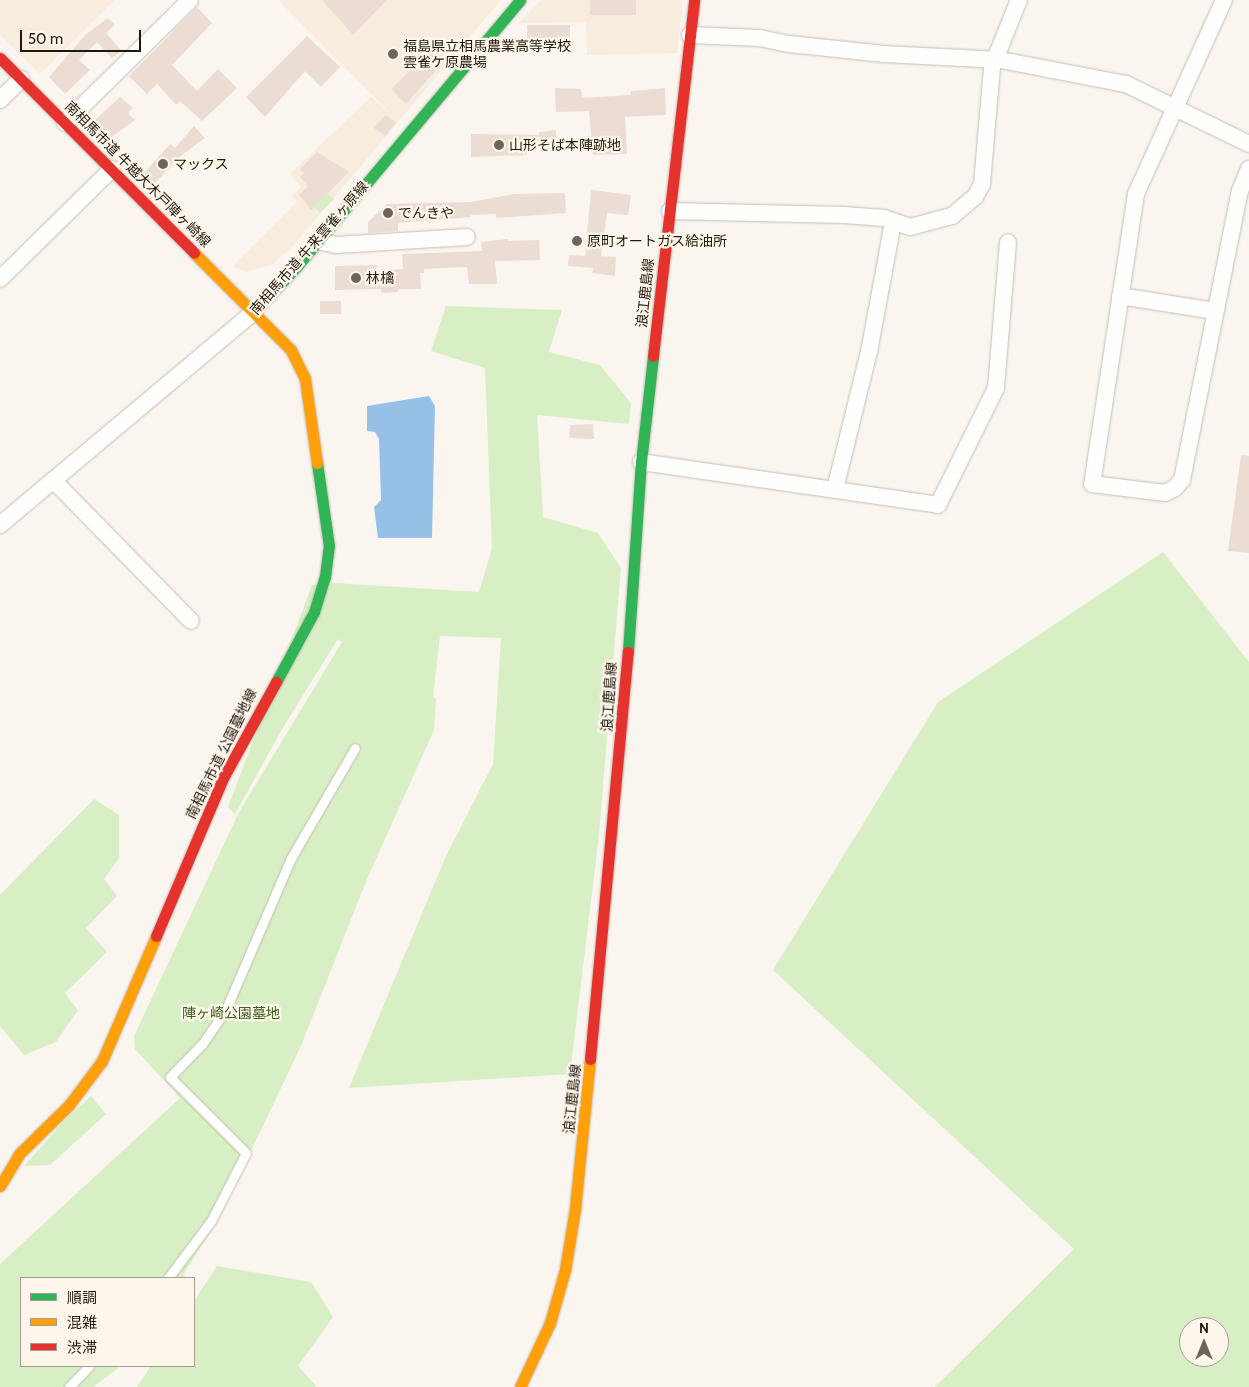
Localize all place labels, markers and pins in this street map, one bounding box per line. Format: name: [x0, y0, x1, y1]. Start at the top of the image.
place label: 福島県立相馬農業高等学校 雲雀ケ原農場: [403, 38, 571, 70]
marker: 福島県立相馬農業高等学校 雲雀ケ原農場: [387, 48, 399, 60]
place label: 山形そば本陣跡地: [509, 137, 621, 153]
marker: 山形そば本陣跡地: [493, 139, 505, 151]
place label: マックス: [173, 156, 229, 172]
marker: マックス: [157, 158, 169, 170]
place label: でんきや: [398, 205, 454, 221]
marker: でんきや: [382, 207, 394, 219]
place label: 原町オートガス給油所: [587, 233, 727, 249]
marker: 原町オートガス給油所: [571, 235, 583, 247]
place label: 林檎: [366, 270, 394, 286]
marker: 林檎: [350, 272, 362, 284]

